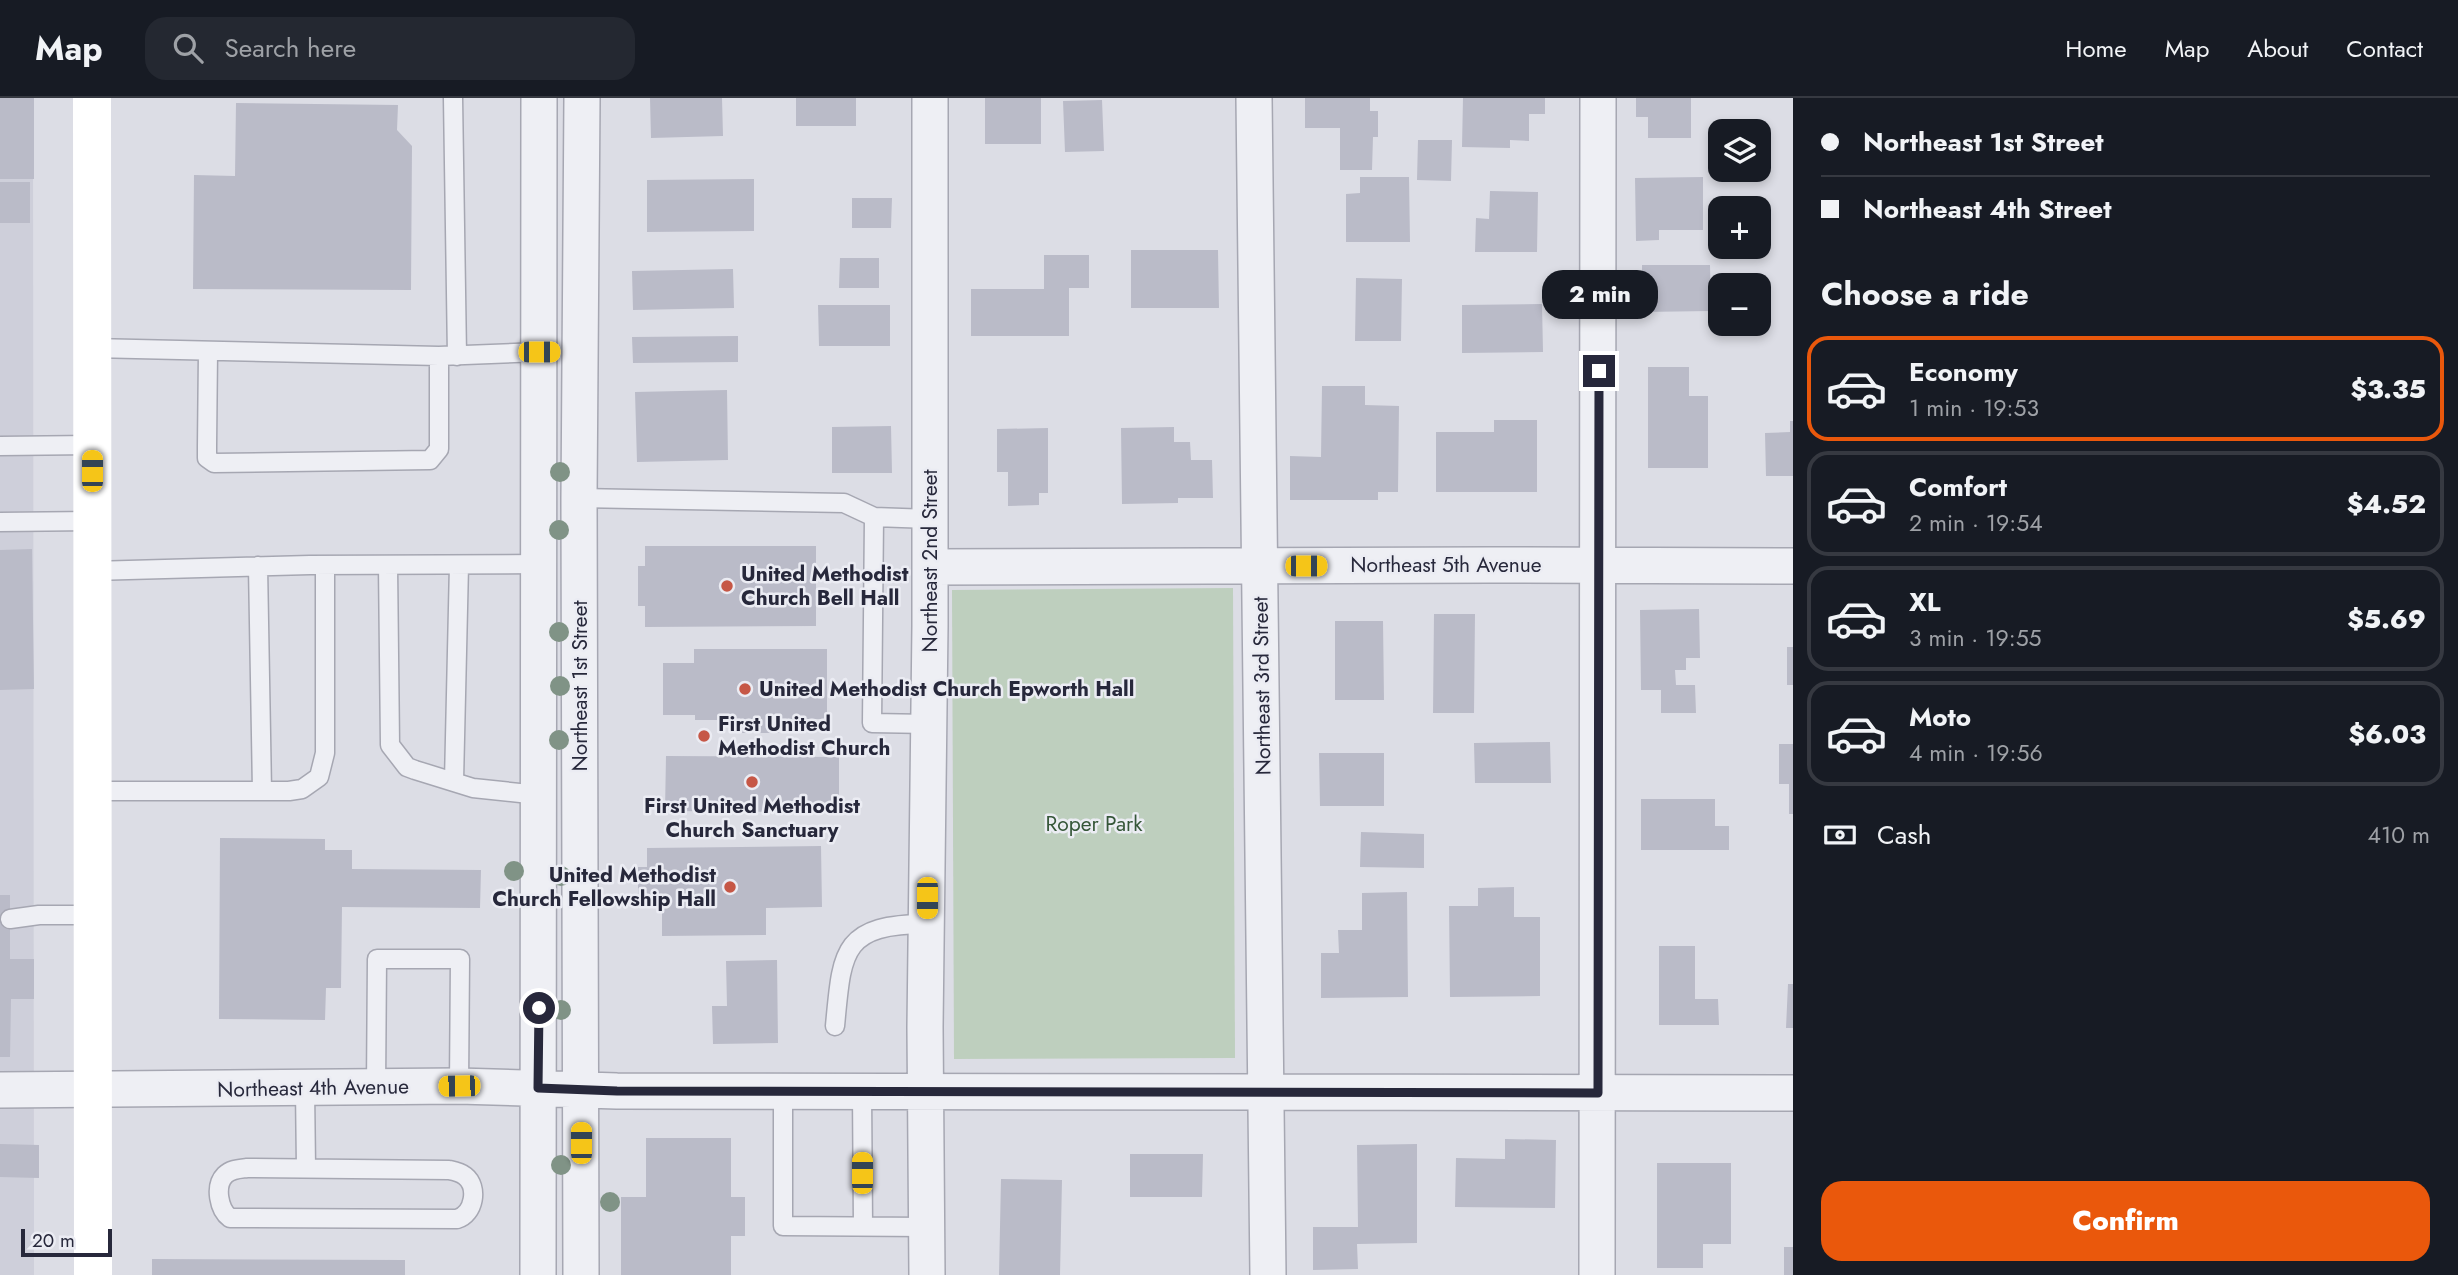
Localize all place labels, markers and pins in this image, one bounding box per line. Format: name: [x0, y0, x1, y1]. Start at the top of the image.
place label: United Methodist Church Bell Hall: [741, 559, 909, 613]
marker: United Methodist Church Bell Hall: [719, 578, 735, 594]
place label: United Methodist Church Epworth Hall: [759, 674, 1134, 704]
marker: United Methodist Church Epworth Hall: [737, 681, 753, 697]
place label: First United Methodist Church: [718, 709, 890, 763]
marker: First United Methodist Church: [696, 728, 712, 744]
marker: First United Methodist Church Sanctuary: [744, 774, 760, 790]
place label: First United Methodist Church Sanctuary: [644, 791, 860, 845]
place label: United Methodist Church Fellowship Hall: [492, 860, 716, 914]
marker: United Methodist Church Fellowship Hall: [722, 879, 738, 895]

